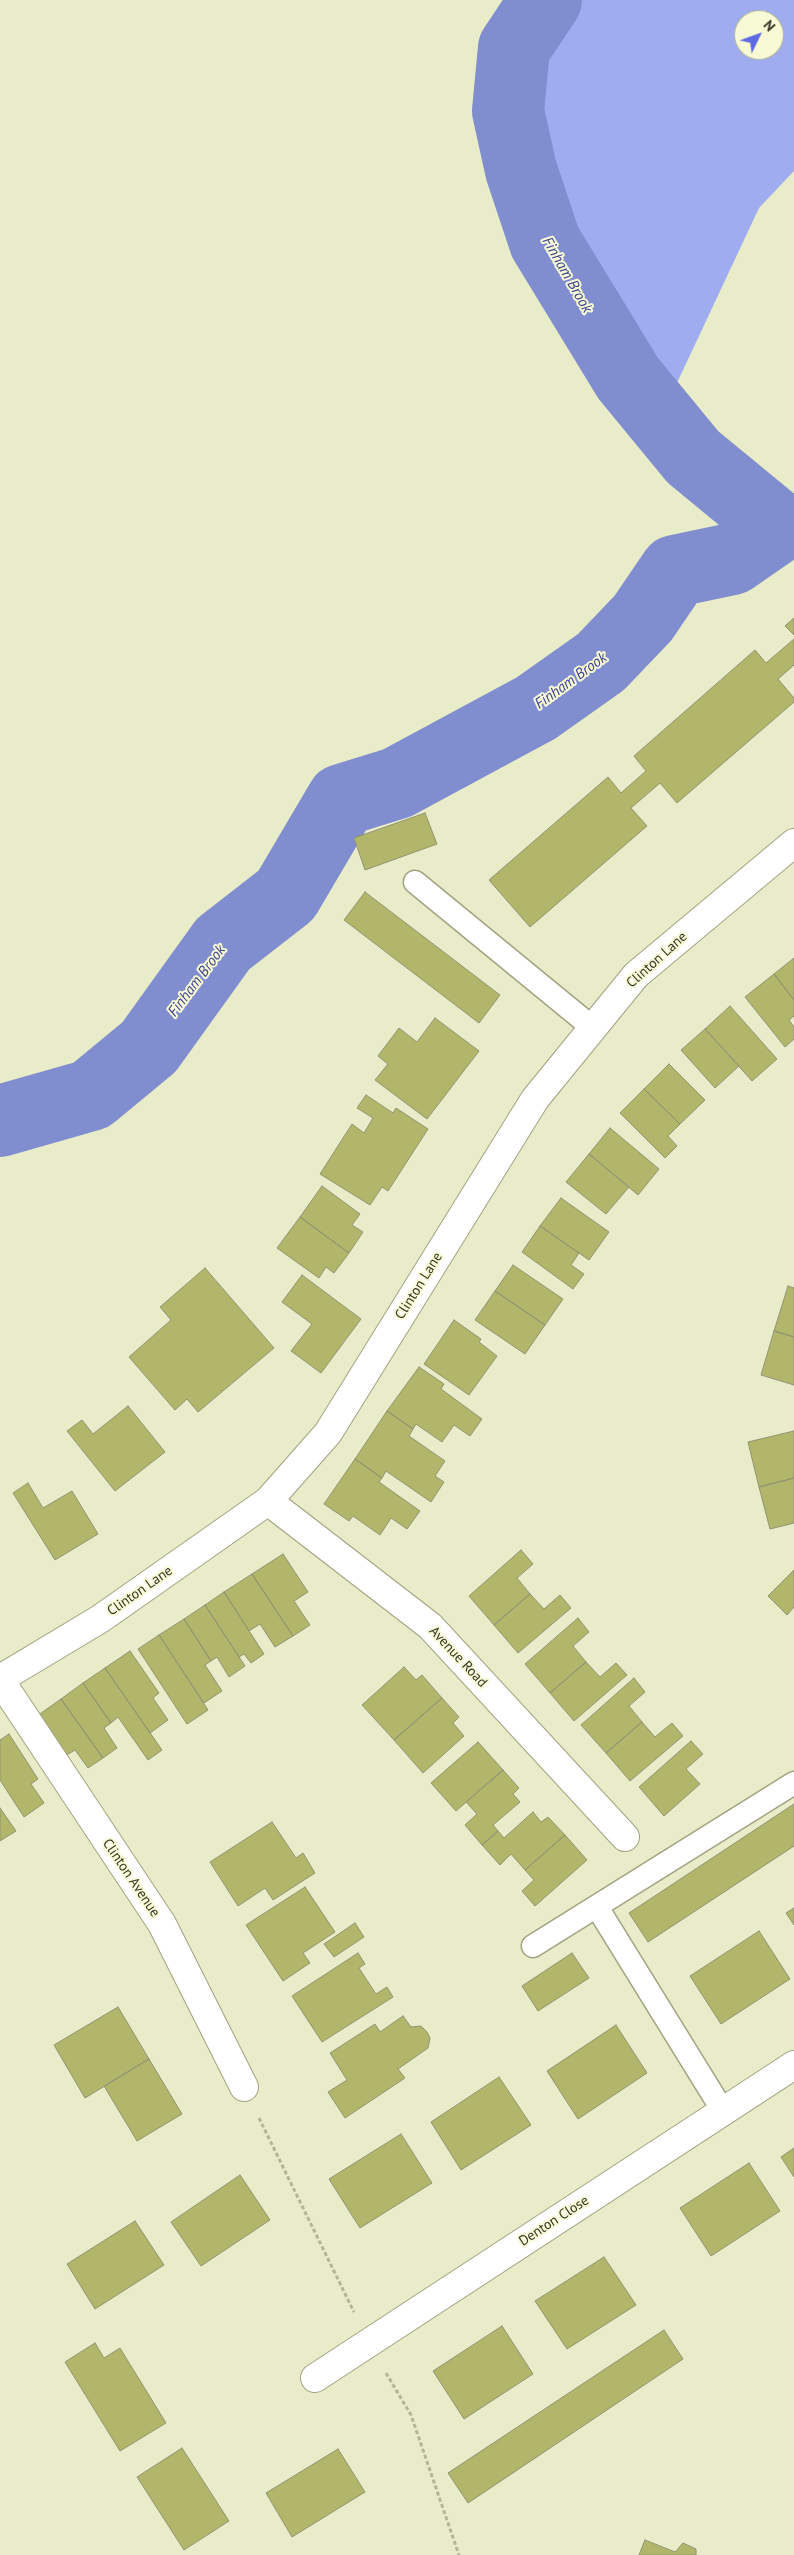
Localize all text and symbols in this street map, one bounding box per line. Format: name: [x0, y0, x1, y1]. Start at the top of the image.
north arrow: [734, 10, 784, 60]
text: N: [760, 16, 779, 35]
water label: Finham Brook: [538, 234, 596, 316]
water label: Finham Brook: [531, 649, 611, 713]
street label: Clinton Lane: [623, 928, 691, 992]
water label: Finham Brook: [164, 942, 230, 1020]
street label: Clinton Lane: [392, 1249, 446, 1323]
street label: Clinton Lane: [104, 1562, 176, 1620]
street label: Avenue Road: [426, 1623, 490, 1691]
street label: Clinton Avenue: [99, 1836, 163, 1920]
street label: Denton Close: [516, 2192, 592, 2250]

